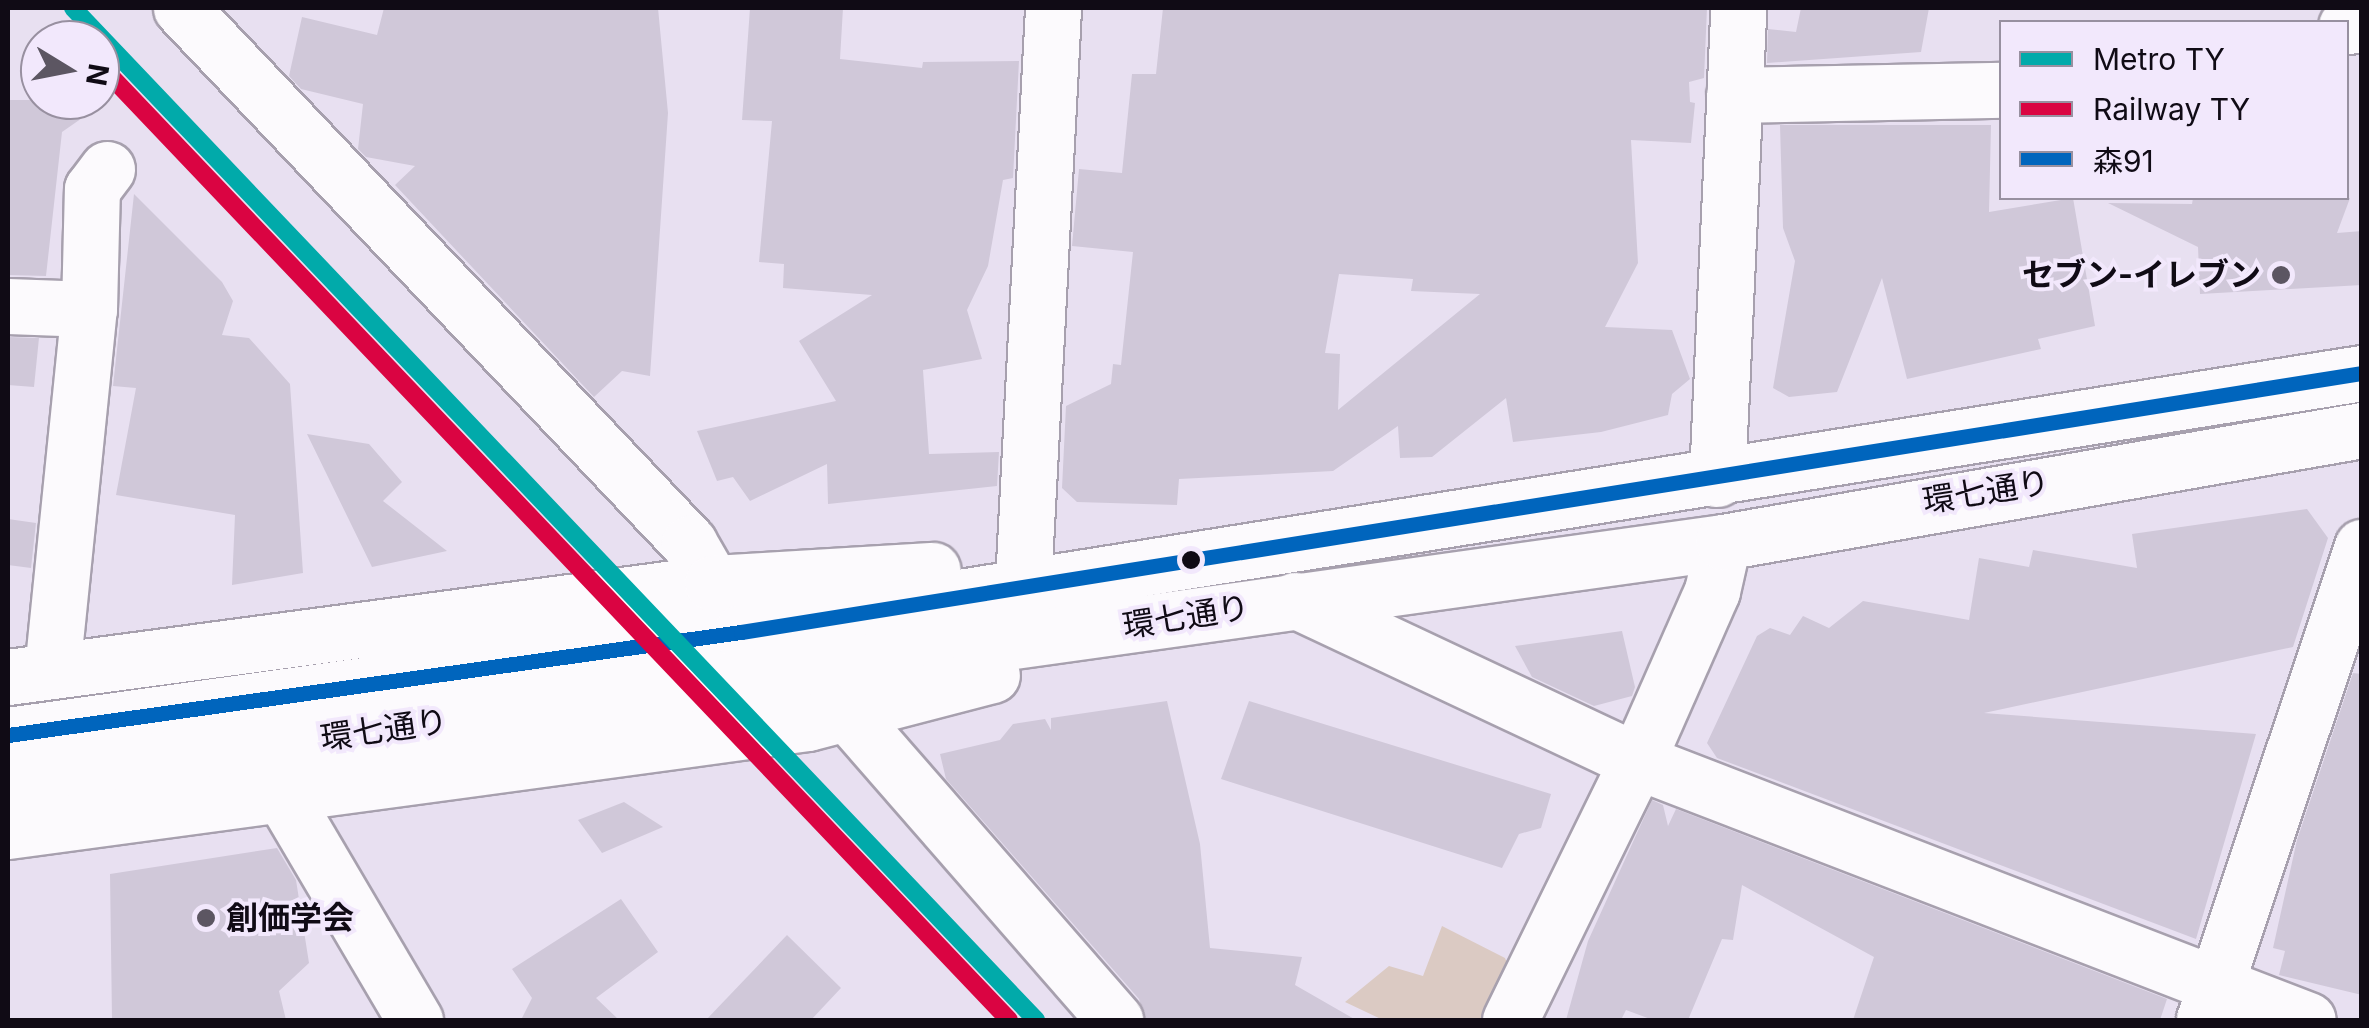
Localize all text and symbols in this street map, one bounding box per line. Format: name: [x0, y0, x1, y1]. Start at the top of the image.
north arrow: [20, 20, 120, 120]
legend: [1999, 20, 2349, 200]
text: Metro TY: [2093, 41, 2225, 77]
text: N: [79, 61, 116, 88]
text: Railway TY: [2093, 91, 2250, 127]
text: 森91: [2093, 143, 2154, 179]
place label: セブン-イレブン: [2022, 256, 2261, 294]
marker: セブン-イレブン: [2270, 264, 2292, 286]
street label: 環七通り: [1920, 463, 2052, 521]
unlabelled marker: [1181, 550, 1201, 570]
street label: 環七通り: [1120, 588, 1252, 646]
street label: 環七通り: [318, 702, 450, 758]
place label: 創価学会: [226, 899, 354, 937]
marker: 創価学会: [195, 907, 217, 929]

